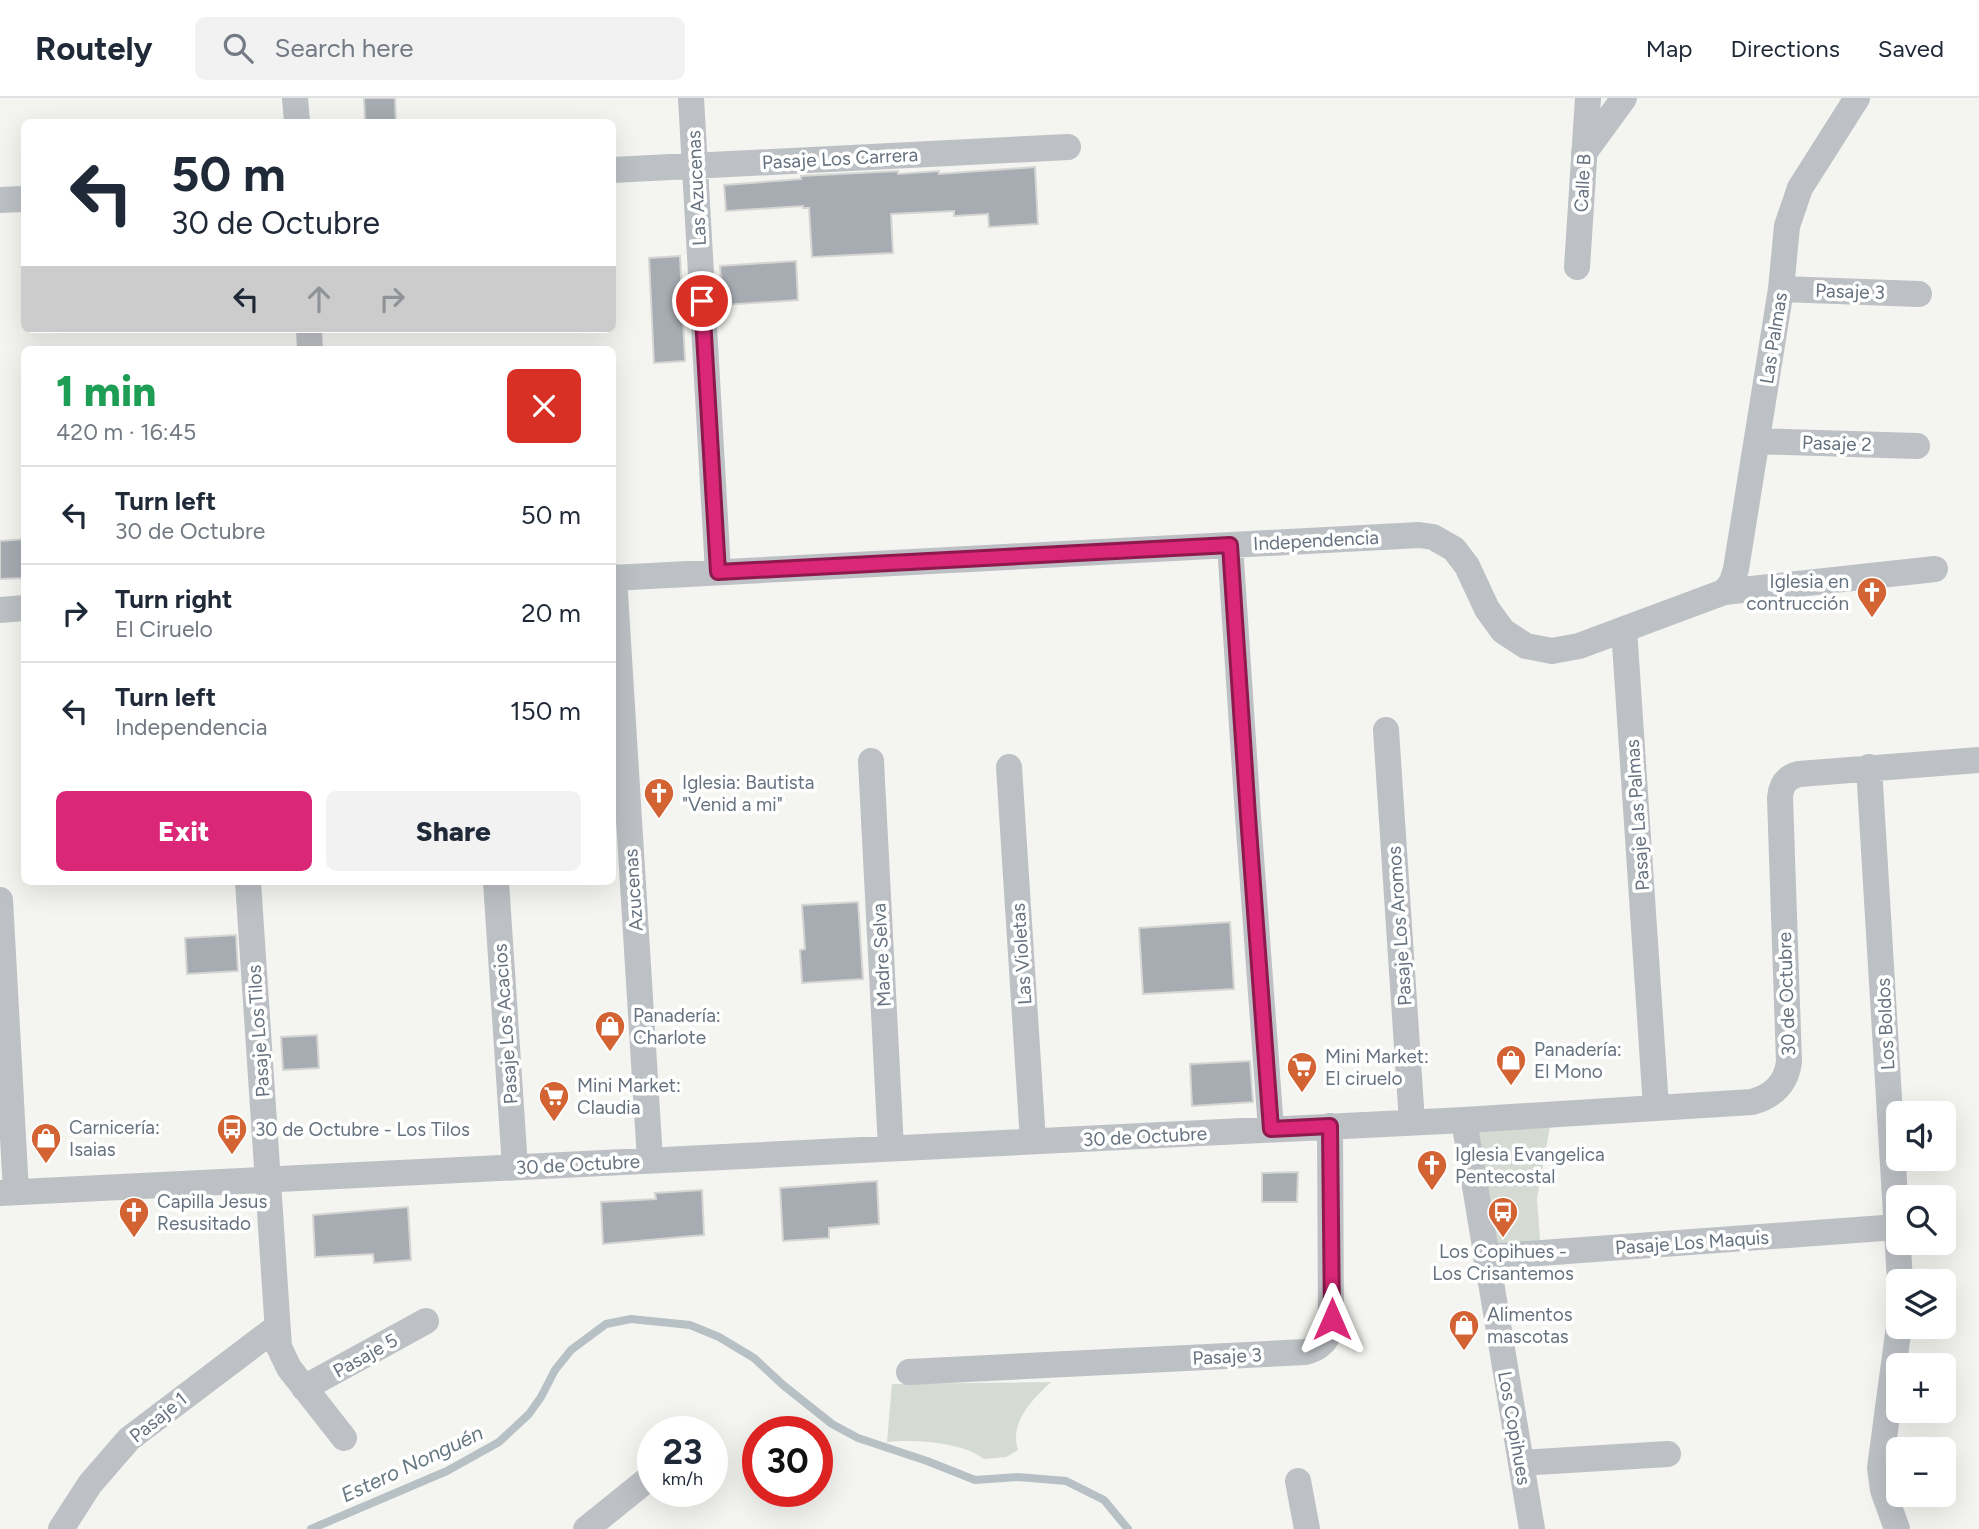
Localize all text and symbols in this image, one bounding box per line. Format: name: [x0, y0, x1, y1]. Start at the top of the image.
search box: [195, 17, 685, 80]
text: Routely: [35, 29, 153, 68]
icon: search: [219, 29, 257, 67]
text: Search here: [275, 32, 414, 64]
text: Map: [1646, 34, 1692, 63]
text: Directions: [1730, 34, 1840, 63]
text: Saved: [1878, 34, 1944, 63]
street label: Las Azucenas: [682, 129, 711, 246]
street label: Pasaje Los Carrera: [761, 143, 919, 174]
text: 50 m: [171, 144, 286, 203]
icon: left: [56, 147, 147, 238]
street label: Calle B: [1569, 153, 1596, 213]
text: 30 de Octubre: [171, 204, 380, 242]
pin: [672, 271, 732, 331]
street label: Pasaje 3: [1815, 279, 1885, 304]
icon: left: [227, 280, 265, 318]
icon: ahead: [300, 280, 338, 318]
icon: right: [373, 280, 411, 318]
icon: arrive: [683, 282, 721, 320]
street label: Las Palmas: [1755, 290, 1792, 386]
text: 1 min: [56, 366, 156, 417]
button: close: [507, 369, 581, 443]
text: 420 m · 16:45: [56, 418, 196, 446]
street label: Pasaje 2: [1802, 431, 1872, 456]
text: Turn left: [115, 485, 216, 517]
icon: left: [56, 496, 94, 534]
text: 50 m: [521, 499, 581, 531]
text: 30 de Octubre: [115, 517, 265, 545]
street label: Independencia: [1253, 526, 1380, 555]
place label: Iglesia en contrucción: [1746, 570, 1849, 615]
church icon: Iglesia en contrucción: [1855, 575, 1889, 619]
text: Turn right: [115, 583, 232, 615]
icon: right: [56, 594, 94, 632]
text: 20 m: [521, 597, 581, 629]
text: El Ciruelo: [115, 615, 213, 643]
text: Turn left: [115, 681, 216, 713]
icon: left: [56, 692, 94, 730]
text: 150 m: [510, 695, 581, 727]
text: Independencia: [115, 713, 267, 741]
street label: Pasaje Las Palmas: [1621, 738, 1654, 891]
place label: Iglesia: Bautista "Venid a mi": [682, 771, 814, 816]
church icon: Iglesia: Bautista "Venid a mi": [642, 776, 676, 820]
button: Exit: [56, 791, 312, 871]
button: Share: [326, 791, 581, 871]
street label: Pasaje Los Aromos: [1382, 845, 1417, 1007]
street label: Azucenas: [619, 848, 648, 932]
street label: Madre Selva: [867, 902, 896, 1007]
street label: Las Violetas: [1006, 902, 1037, 1006]
street label: 30 de Octubre: [1773, 932, 1800, 1056]
street label: Pasaje Los Acacios: [488, 943, 523, 1105]
street label: Pasaje Los Tilos: [242, 964, 275, 1098]
street label: Los Boldos: [1872, 977, 1899, 1071]
place label: Panadería: Charlote: [633, 1004, 721, 1049]
shop icon: Panadería: Charlote: [593, 1009, 627, 1053]
place label: Panadería: El Mono: [1534, 1038, 1622, 1083]
shop icon: Panadería: El Mono: [1494, 1043, 1528, 1087]
place label: Mini Market: El ciruelo: [1325, 1045, 1429, 1090]
supermarket icon: Mini Market: El ciruelo: [1285, 1050, 1319, 1094]
place label: Mini Market: Claudia: [577, 1074, 681, 1119]
supermarket icon: Mini Market: Claudia: [537, 1079, 571, 1123]
map controls: [1886, 1101, 1956, 1507]
button: sound: [1886, 1101, 1956, 1171]
bus stop icon: 30 de Octubre - Los Tilos: [215, 1112, 249, 1156]
place label: Carnicería: Isaias: [69, 1116, 160, 1161]
place label: 30 de Octubre - Los Tilos: [255, 1118, 470, 1141]
shop icon: Carnicería: Isaias: [29, 1121, 63, 1165]
street label: 30 de Octubre: [1082, 1122, 1208, 1151]
place label: Iglesia Evangelica Pentecostal: [1455, 1143, 1605, 1188]
church icon: Iglesia Evangelica Pentecostal: [1415, 1148, 1449, 1192]
street label: 30 de Octubre: [515, 1150, 641, 1179]
button: search: [1886, 1185, 1956, 1255]
place label: Capilla Jesus Resusitado: [157, 1190, 267, 1235]
church icon: Capilla Jesus Resusitado: [117, 1195, 151, 1239]
bus stop icon: Los Copihues - Los Crisantemos: [1486, 1195, 1520, 1239]
street label: Pasaje Los Maquis: [1614, 1226, 1770, 1259]
place label: Los Copihues - Los Crisantemos: [1432, 1240, 1574, 1285]
button: layers: [1886, 1269, 1956, 1339]
position arrow: [1295, 1282, 1369, 1356]
place label: Alimentos mascotas: [1487, 1303, 1573, 1348]
shop icon: Alimentos mascotas: [1447, 1308, 1481, 1352]
street label: Pasaje 5: [329, 1328, 402, 1383]
street label: Pasaje 3: [1192, 1343, 1262, 1370]
button: +: [1886, 1353, 1956, 1423]
street label: Los Copihues: [1493, 1369, 1536, 1487]
street label: Pasaje 1: [125, 1387, 192, 1447]
speed limit sign: 30: [742, 1416, 833, 1507]
water label: Estero Nonguén: [337, 1420, 487, 1507]
text: 23: [663, 1431, 702, 1473]
button: −: [1886, 1437, 1956, 1507]
text: km/h: [662, 1468, 703, 1490]

